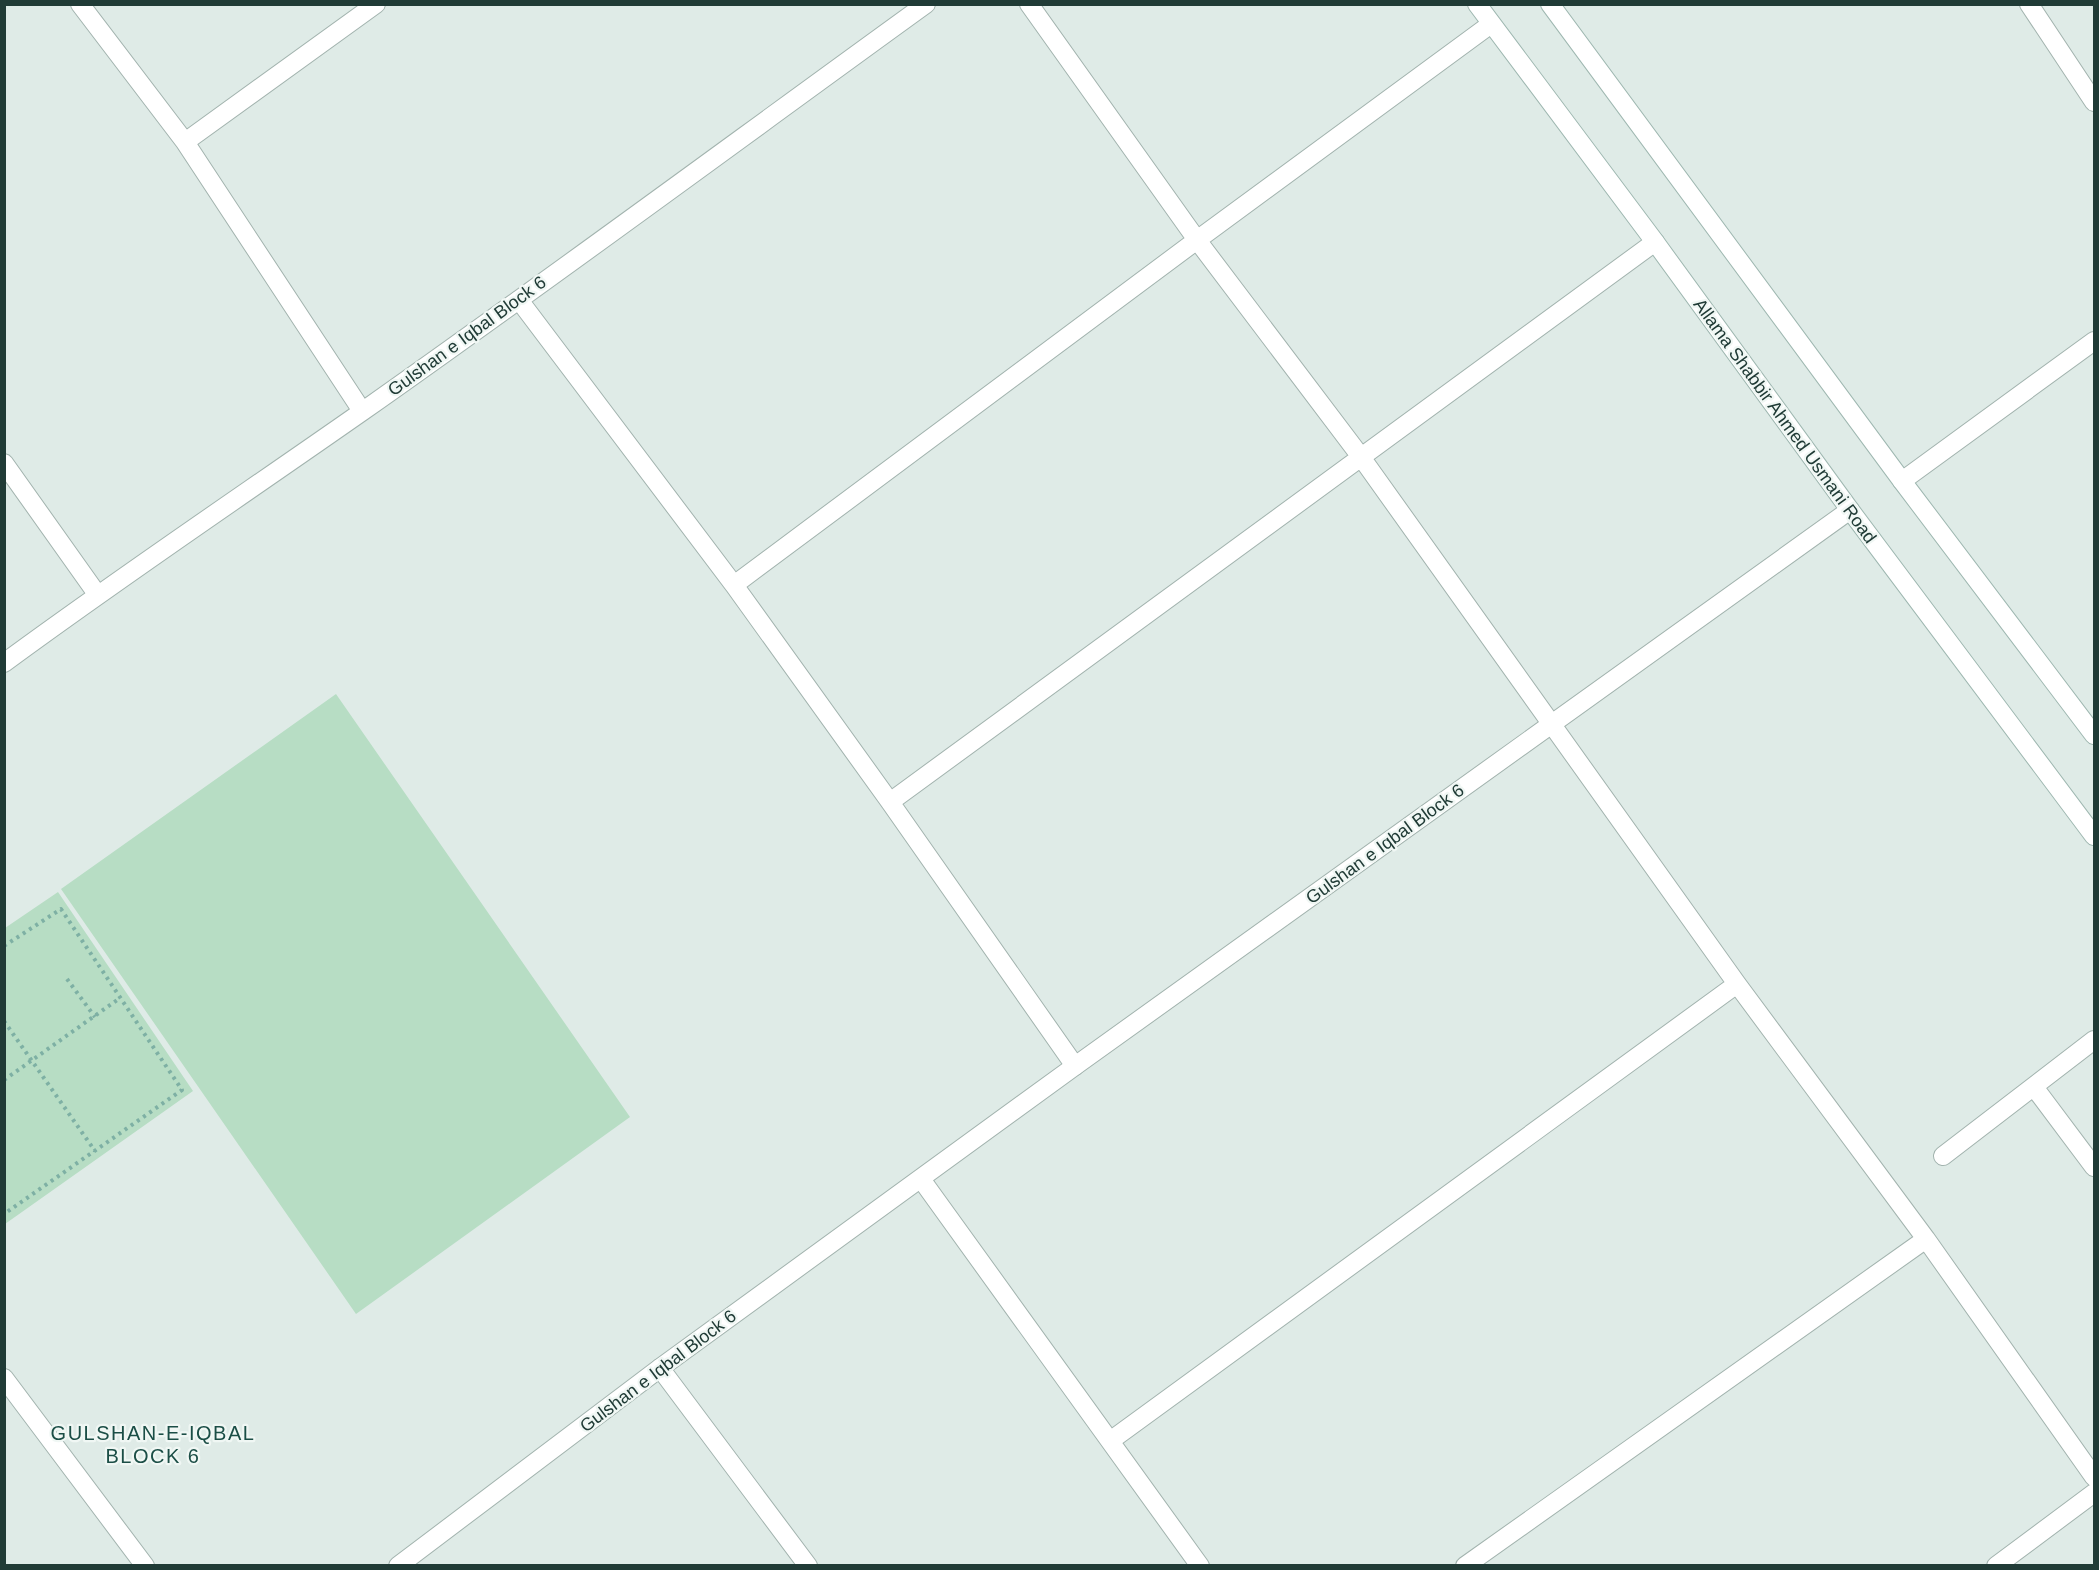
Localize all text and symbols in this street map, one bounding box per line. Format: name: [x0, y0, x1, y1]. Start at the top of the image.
street label: Gulshan e Iqbal Block 6: [384, 272, 550, 400]
street label: Allama Shabbir Ahmed Usmani Road: [1690, 295, 1880, 547]
street label: Gulshan e Iqbal Block 6: [1302, 780, 1468, 908]
street label: Gulshan e Iqbal Block 6: [576, 1306, 740, 1436]
district label: GULSHAN-E-IQBAL BLOCK 6: [51, 1422, 255, 1467]

